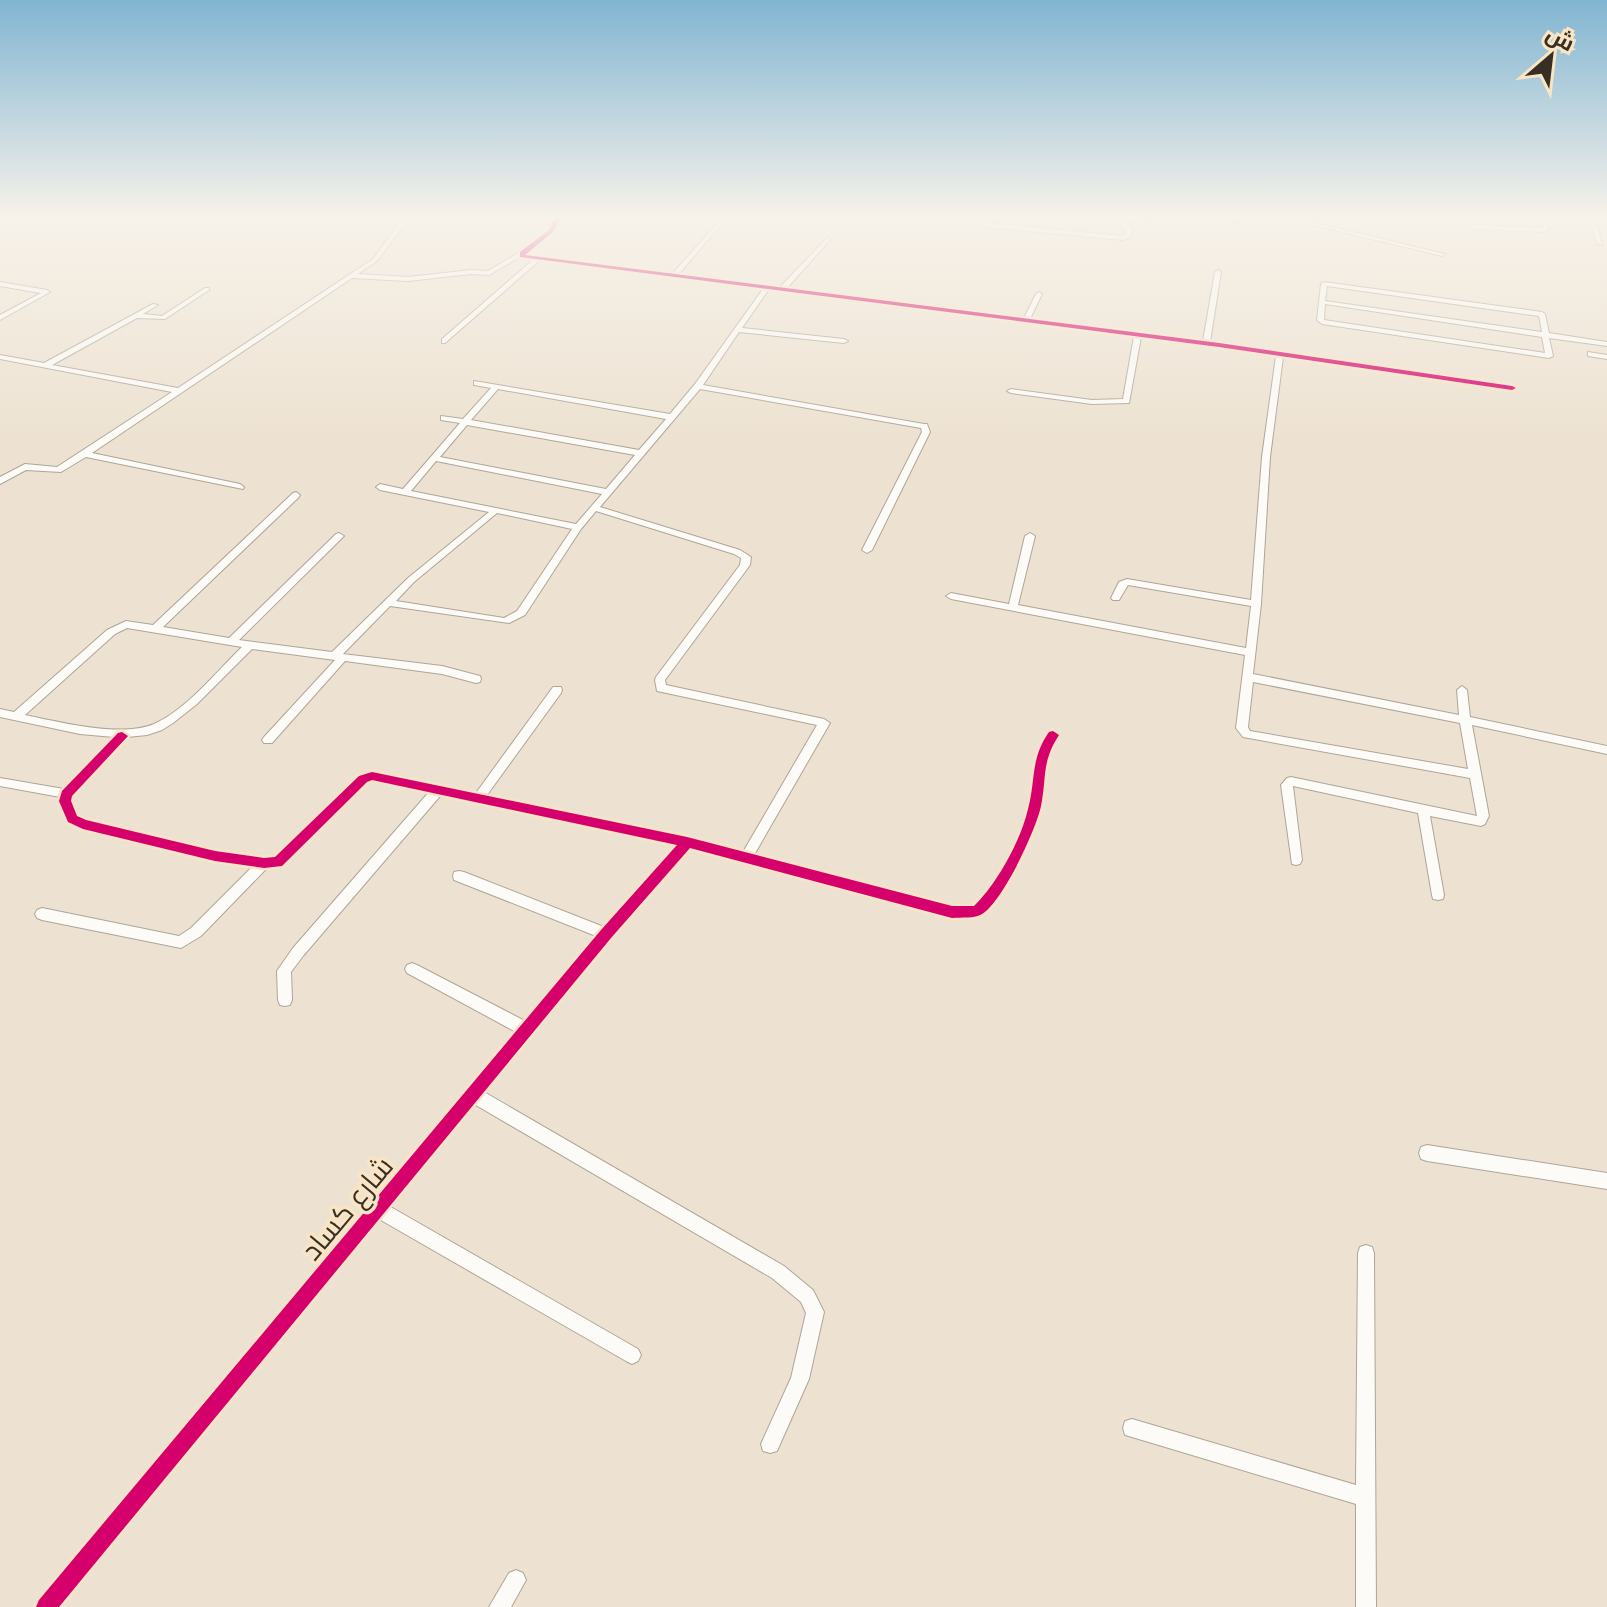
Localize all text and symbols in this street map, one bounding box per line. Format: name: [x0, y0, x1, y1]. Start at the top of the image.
north arrow: [1511, 16, 1591, 96]
text: ش: [1541, 21, 1578, 57]
street label: شارع كساد: [295, 1151, 402, 1268]

